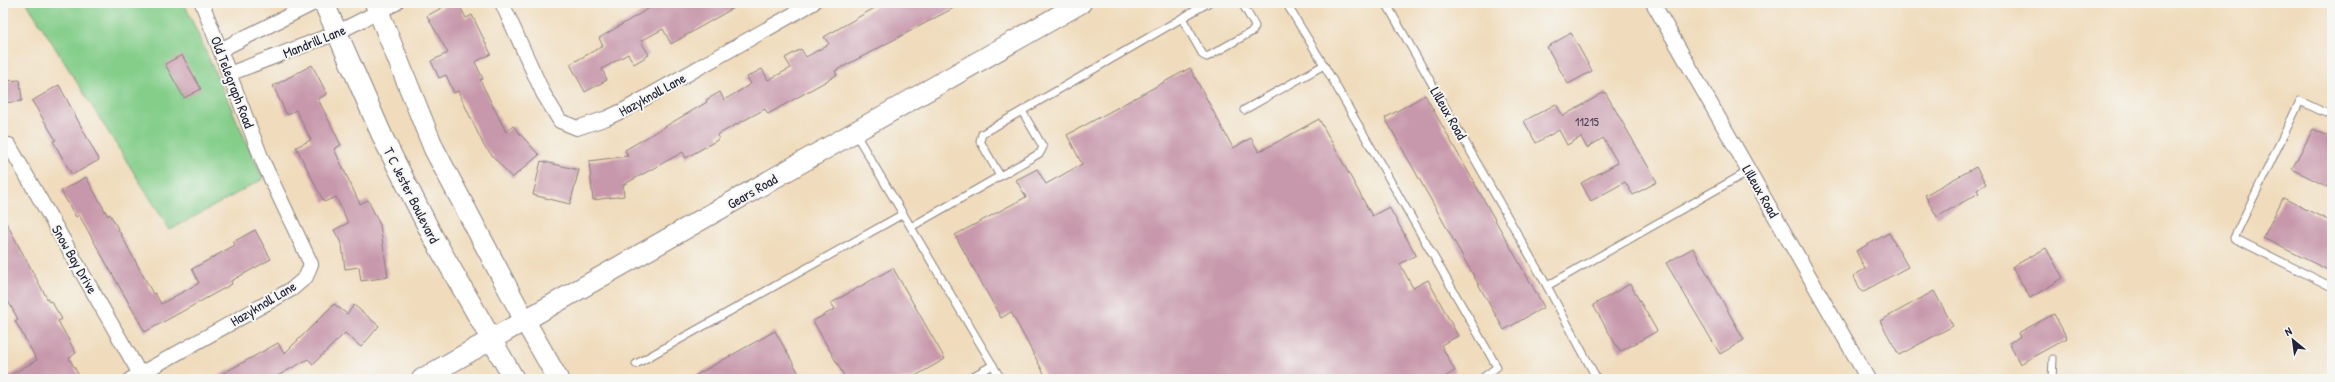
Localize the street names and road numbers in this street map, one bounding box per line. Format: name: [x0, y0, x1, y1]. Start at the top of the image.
street label: Mandrill Lane: [280, 20, 349, 62]
street label: Old Telegraph Road: [206, 33, 259, 131]
street label: Hazyknoll Lane: [615, 68, 690, 121]
street label: Lilleux Road: [1426, 83, 1472, 143]
street label: T C Jester Boulevard: [380, 144, 445, 247]
street label: Lilleux Road: [1738, 161, 1784, 221]
street label: Gears Road: [724, 169, 781, 213]
street label: Snow Bay Drive: [47, 221, 102, 298]
street label: Hazyknoll Lane: [227, 276, 300, 331]

